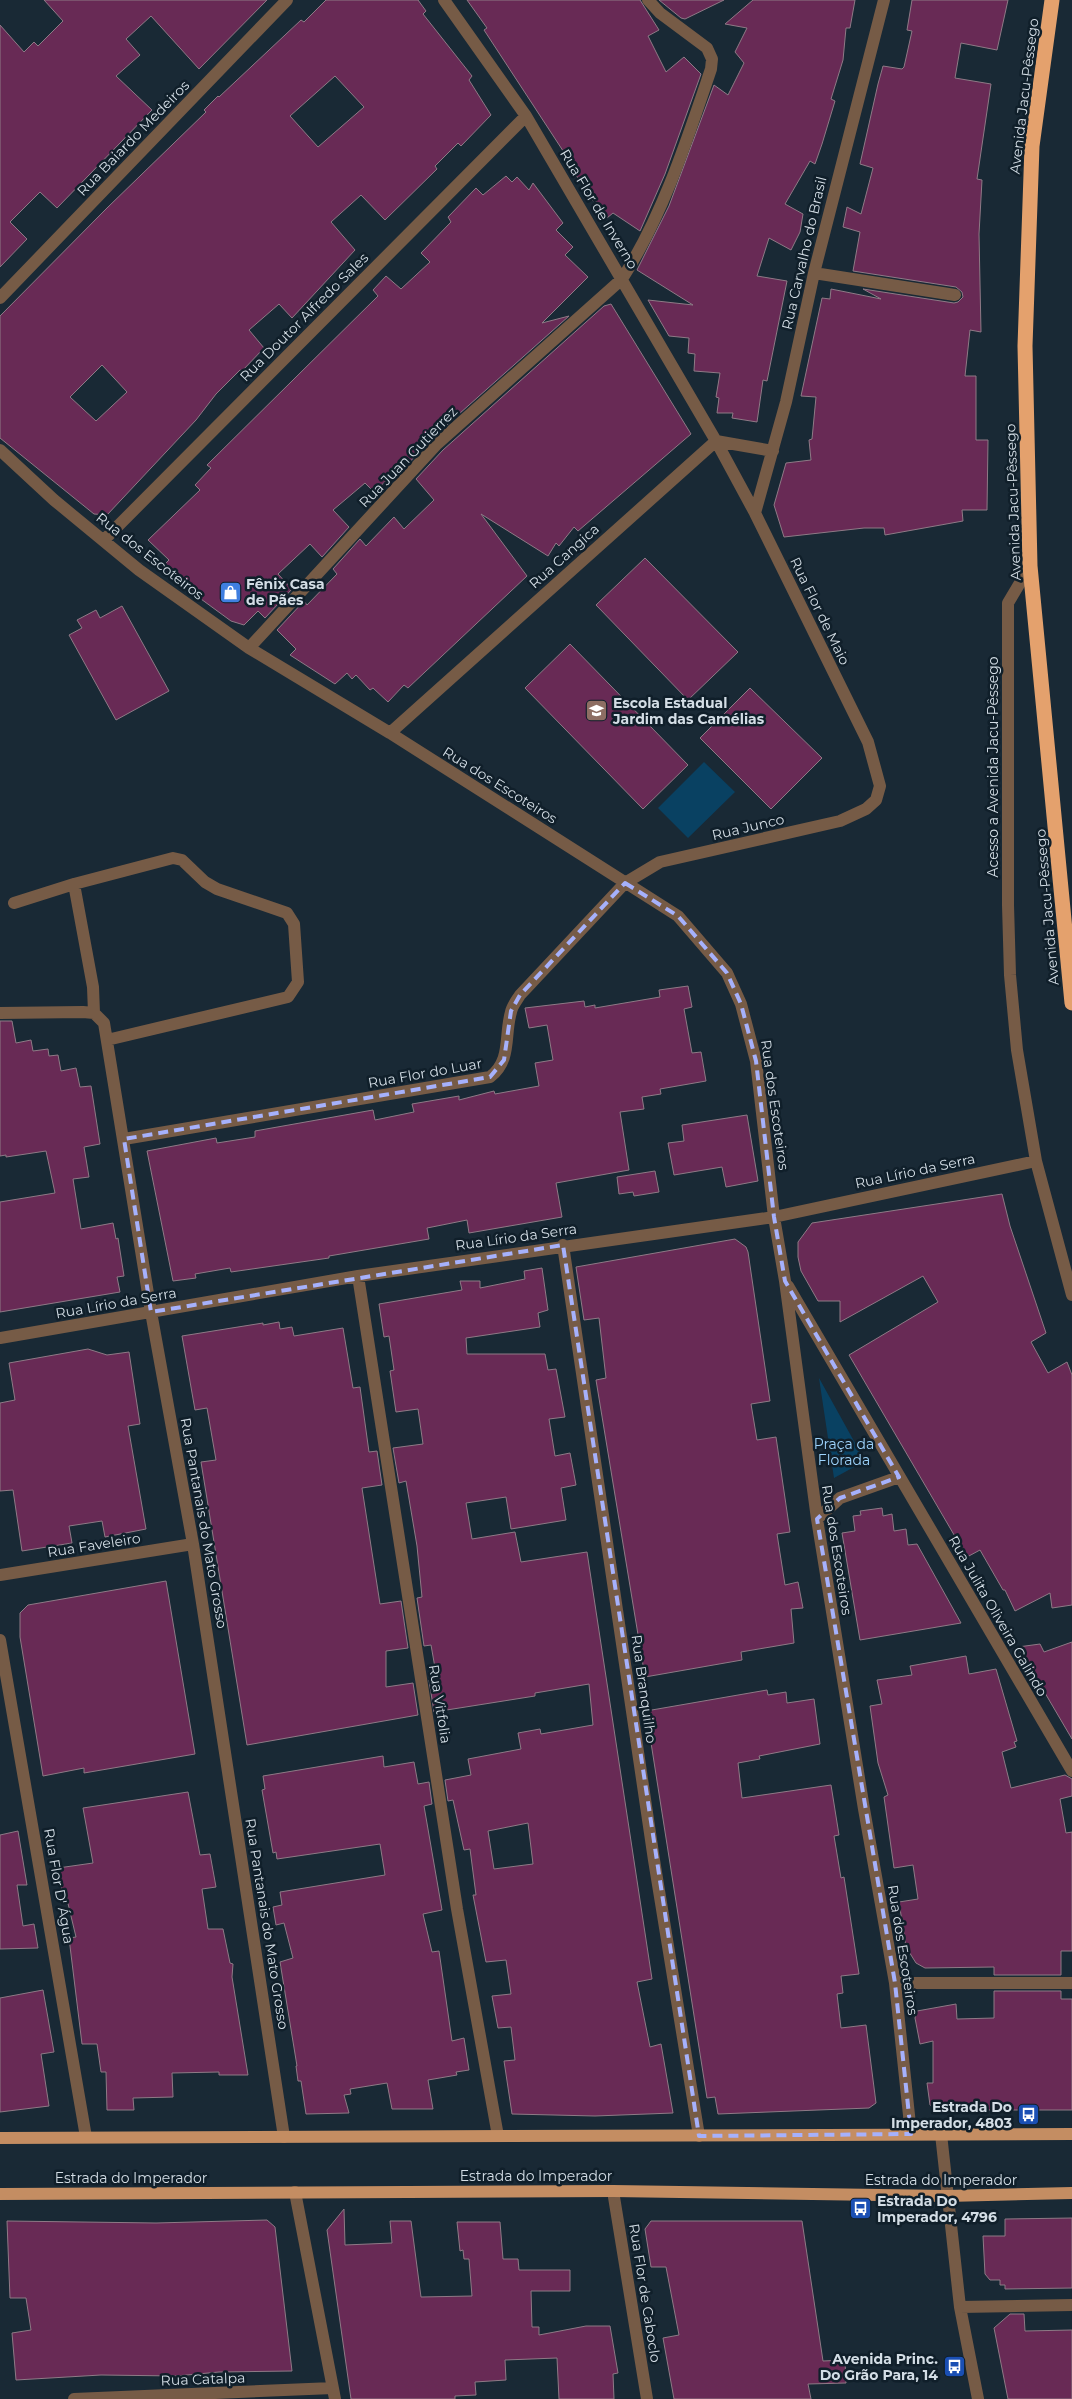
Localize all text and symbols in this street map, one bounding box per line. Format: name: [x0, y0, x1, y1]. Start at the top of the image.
street label: Avenida Jacu-Pêssego: [1006, 17, 1043, 175]
street label: Rua Baiardo Medeiros: [73, 76, 193, 200]
street label: Rua Flor de Inverno: [556, 146, 642, 272]
street label: Rua Carvalho do Brasil: [778, 175, 830, 331]
street label: Rua Doutor Alfredo Sales: [236, 249, 372, 385]
street label: Rua Juan Gutierrez: [355, 403, 461, 511]
street label: Avenida Jacu-Pêssego: [1001, 423, 1025, 581]
street label: Rua dos Escoteiros: [93, 508, 207, 604]
street label: Rua Cangica: [525, 520, 603, 592]
street label: Rua Flor de Maio: [786, 554, 854, 668]
place label: Fênix Casa de Pães: [246, 575, 325, 609]
shop icon: Fênix Casa de Pães: [218, 580, 242, 604]
street label: Acesso a Avenida Jacu-Pêssego: [984, 656, 1002, 878]
place label: Escola Estadual Jardim das Camélias: [612, 694, 765, 728]
school or university icon: Escola Estadual Jardim das Camélias: [585, 699, 609, 723]
street label: Rua dos Escoteiros: [439, 743, 561, 828]
street label: Rua Junco: [710, 810, 786, 844]
street label: Avenida Jacu-Pêssego: [1031, 828, 1063, 986]
street label: Rua dos Escoteiros: [757, 1039, 793, 1172]
street label: Rua Flor do Luar: [367, 1054, 484, 1092]
street label: Rua Lírio da Serra: [853, 1149, 977, 1193]
street label: Rua Lírio da Serra: [454, 1220, 578, 1254]
street label: Rua Lírio da Serra: [54, 1284, 178, 1322]
street label: Rua Pantanais do Mato Grosso: [177, 1416, 231, 1630]
park label: Praça da Florada: [814, 1435, 874, 1469]
street label: Rua dos Escoteiros: [818, 1484, 856, 1617]
street label: Rua Faveleiro: [46, 1529, 142, 1561]
street label: Rua Julita Oliveira Galindo: [944, 1532, 1052, 1700]
street label: Rua Branquilho: [627, 1634, 661, 1745]
street label: Rua Vitfolia: [425, 1663, 455, 1745]
street label: Rua Pantanais do Mato Grosso: [241, 1817, 293, 2031]
street label: Rua Flor D' Água: [40, 1827, 78, 1945]
street label: Rua dos Escoteiros: [884, 1884, 922, 2017]
place label: Estrada Do Imperador, 4803: [891, 2098, 1012, 2132]
bus stop icon: Estrada Do Imperador, 4803: [1016, 2103, 1040, 2127]
street label: Estrada do Imperador: [460, 2167, 613, 2185]
street label: Estrada do Imperador: [55, 2169, 208, 2187]
street label: Estrada do Imperador: [865, 2171, 1018, 2189]
place label: Estrada Do Imperador, 4796: [877, 2192, 997, 2226]
bus stop icon: Estrada Do Imperador, 4796: [849, 2197, 873, 2221]
street label: Rua Flor de Caboclo: [625, 2222, 665, 2364]
place label: Avenida Princ. Do Grão Para, 14: [820, 2350, 938, 2384]
bus stop icon: Avenida Princ. Do Grão Para, 14: [942, 2355, 966, 2379]
street label: Rua Catalpa: [160, 2369, 246, 2389]

